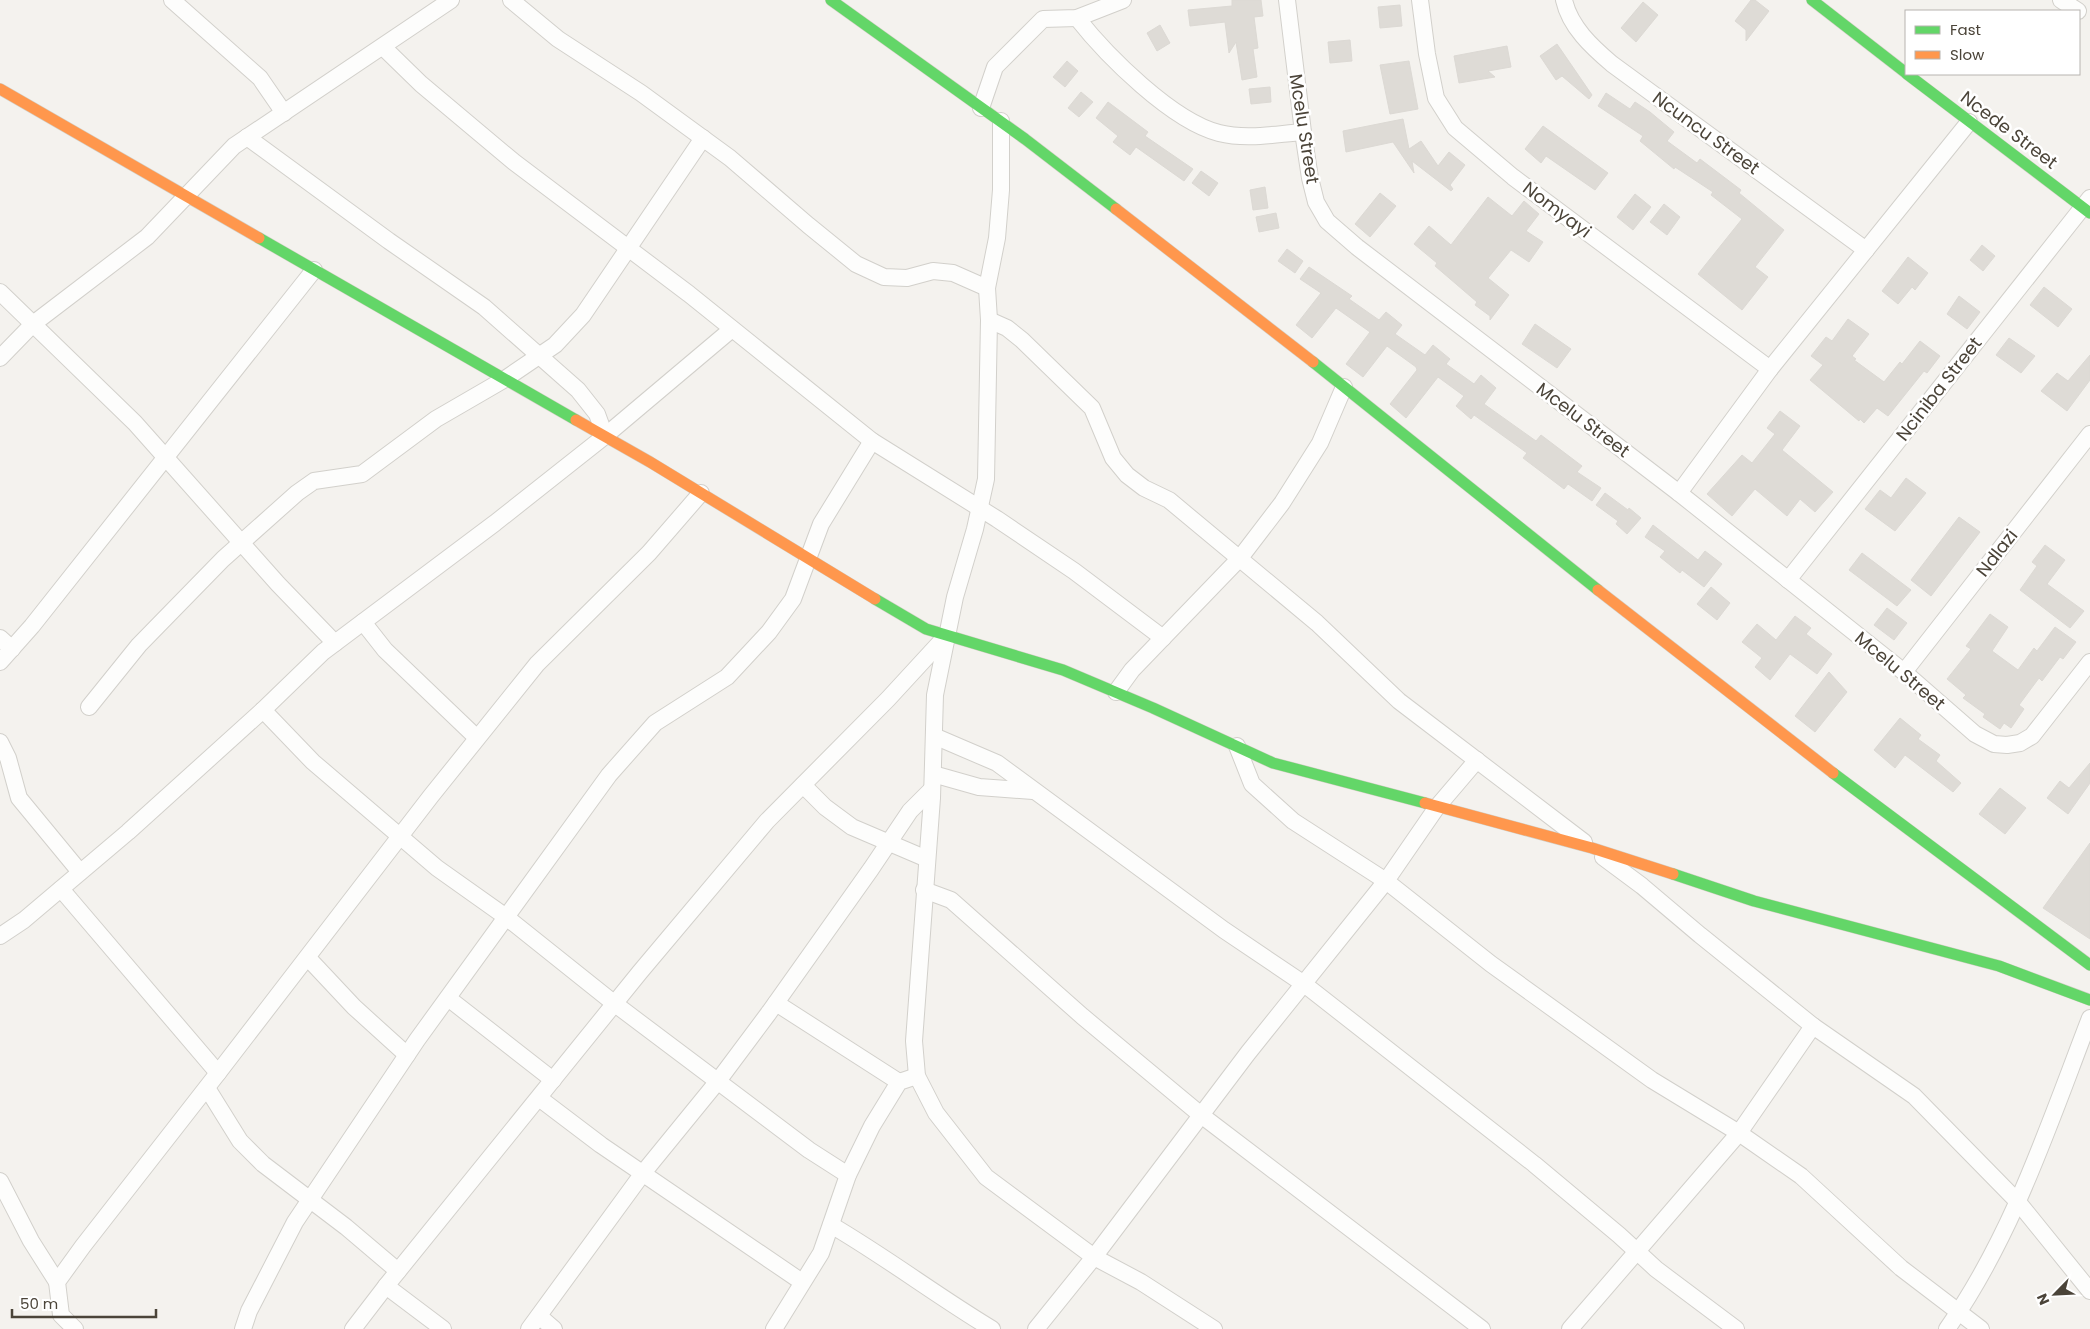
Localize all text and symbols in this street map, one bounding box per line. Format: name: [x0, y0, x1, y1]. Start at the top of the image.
legend: [1905, 10, 2080, 75]
text: Fast: [1950, 19, 1981, 40]
text: Slow: [1950, 44, 1985, 65]
street label: Mcelu Street: [1283, 72, 1326, 186]
street label: Ncuncu Street: [1648, 85, 1765, 180]
street label: Ncede Street: [1956, 85, 2063, 174]
street label: Nomyayi: [1518, 176, 1597, 244]
street label: Nciniba Street: [1890, 331, 1987, 446]
street label: Mcelu Street: [1531, 376, 1635, 463]
street label: Ndlazi: [1970, 524, 2023, 582]
street label: Mcelu Street: [1850, 625, 1951, 716]
north arrow: [2030, 1269, 2080, 1319]
scale bar: [12, 1286, 156, 1318]
text: N: [2032, 1290, 2054, 1308]
text: 50 m: [20, 1293, 58, 1314]

